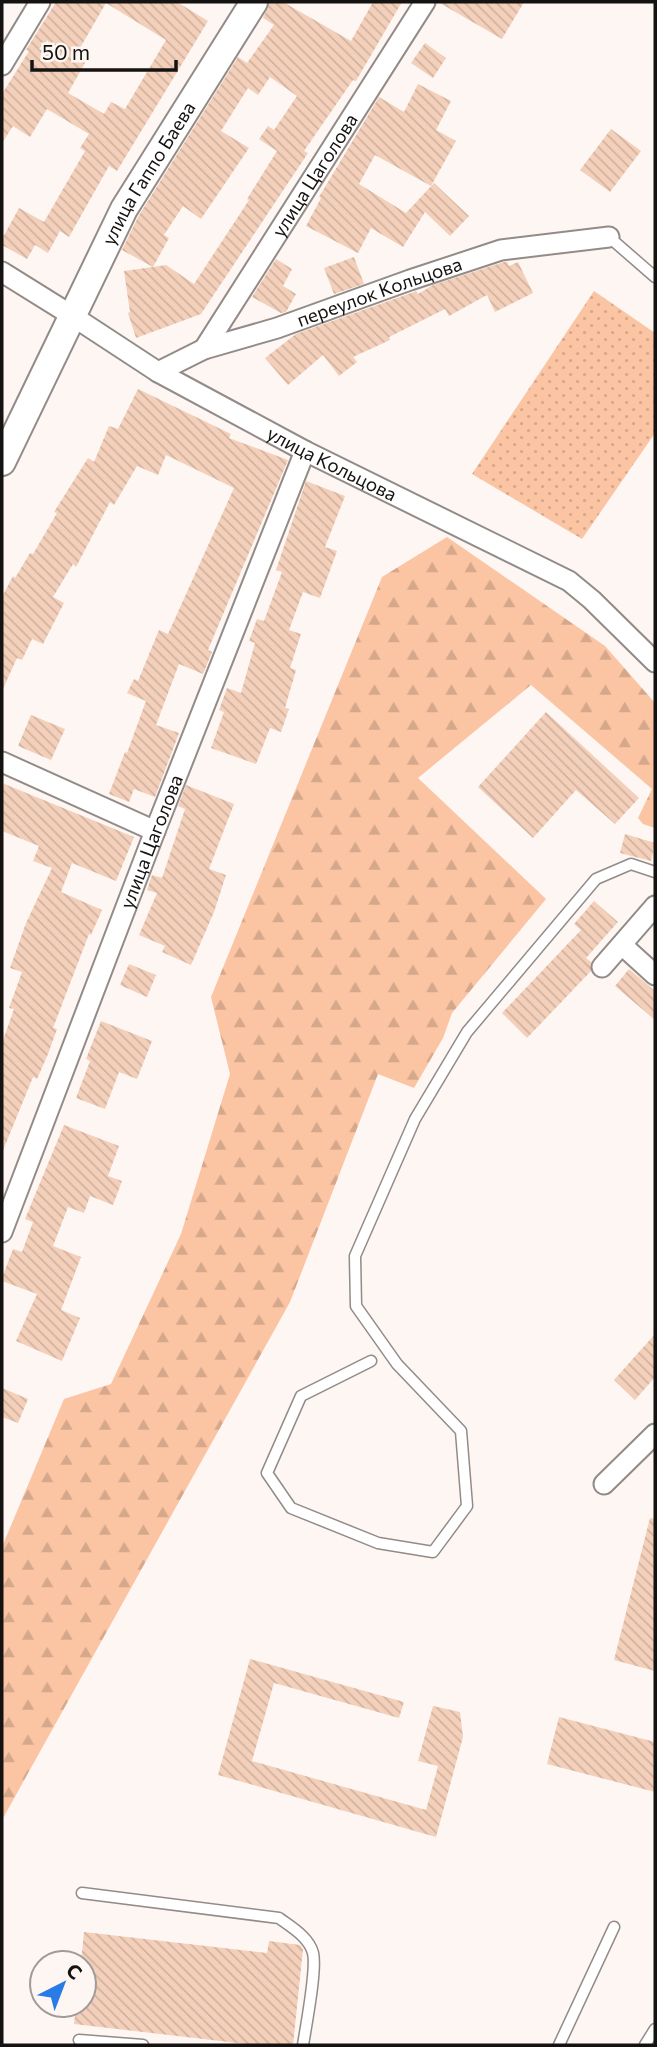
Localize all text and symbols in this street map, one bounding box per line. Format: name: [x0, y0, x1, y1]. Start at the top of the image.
scale bar: [32, 28, 175, 72]
text: 50 m: [42, 39, 90, 64]
street label: улица Гаппо Баева: [97, 97, 200, 248]
street label: улица Цаголова: [266, 109, 362, 241]
street label: переулок Кольцова: [293, 252, 465, 331]
street label: улица Кольцова: [263, 421, 401, 505]
street label: улица Цаголова: [115, 771, 187, 912]
north arrow: [28, 1949, 98, 2019]
text: С: [62, 1958, 87, 1984]

